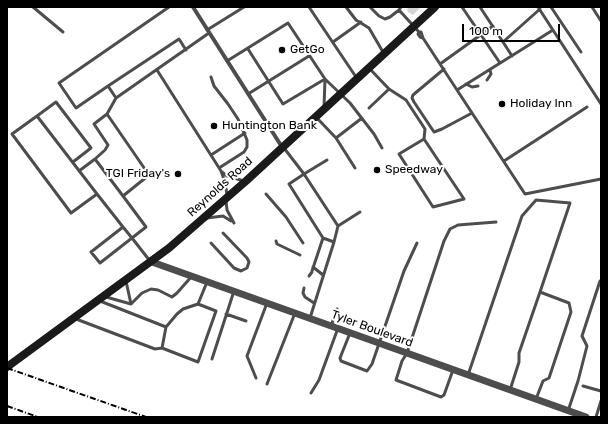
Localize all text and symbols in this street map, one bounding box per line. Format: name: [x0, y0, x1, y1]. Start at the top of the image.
scale bar: [464, 16, 562, 42]
text: 100 m: [469, 24, 503, 38]
place label: GetGo: [290, 43, 325, 57]
marker: GetGo: [277, 45, 287, 55]
place label: Holiday Inn: [510, 97, 572, 111]
marker: Holiday Inn: [497, 99, 507, 109]
place label: Huntington Bank: [222, 119, 317, 133]
marker: Huntington Bank: [209, 121, 219, 131]
street label: Reynolds Road: [184, 154, 256, 220]
place label: Speedway: [385, 163, 443, 177]
marker: Speedway: [372, 165, 382, 175]
place label: TGI Friday's: [106, 167, 170, 181]
marker: TGI Friday's: [173, 169, 183, 179]
street label: Tyler Boulevard: [329, 308, 415, 350]

